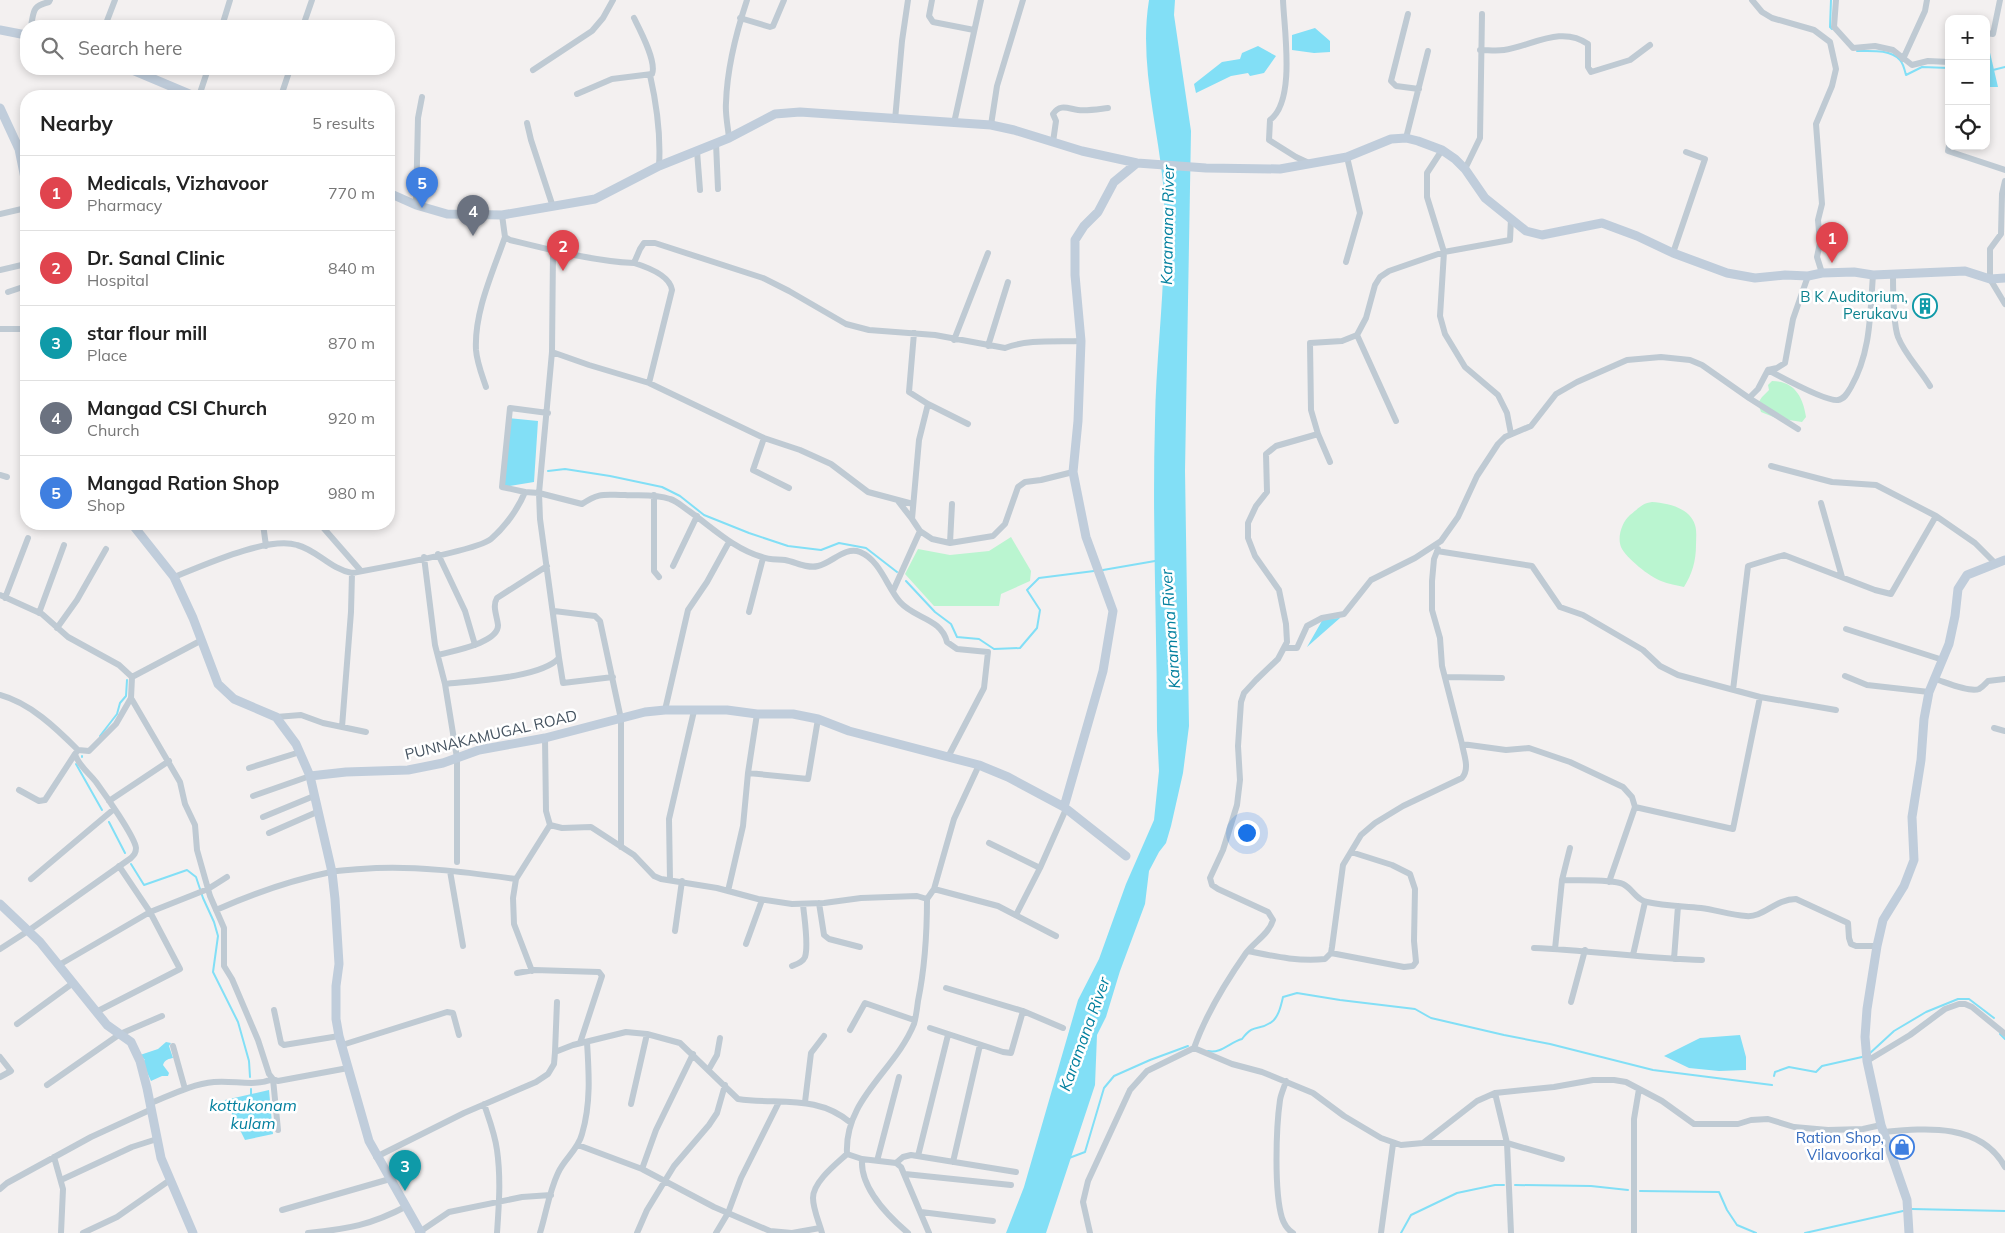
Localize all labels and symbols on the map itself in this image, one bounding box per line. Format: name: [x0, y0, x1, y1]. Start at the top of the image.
water label: Karamana River: [1156, 164, 1178, 285]
pin: 5: [406, 167, 438, 208]
pin: 4: [457, 195, 489, 236]
pin: 1: [1816, 222, 1848, 263]
pin: 2: [547, 230, 579, 271]
place label: B K Auditorium, Perukavu: [1800, 287, 1908, 323]
building icon: B K Auditorium, Perukavu: [1912, 293, 1938, 319]
water label: Karamana River: [1156, 567, 1184, 689]
street label: PUNNAKAMUGAL ROAD: [403, 705, 579, 764]
your location: [1234, 820, 1260, 846]
water label: Karamana River: [1054, 973, 1114, 1094]
water label: kottukonam kulam: [209, 1095, 297, 1133]
place label: Ration Shop, Vilavoorkal: [1796, 1128, 1884, 1164]
shop icon: Ration Shop, Vilavoorkal: [1889, 1134, 1915, 1160]
pin: 3: [389, 1150, 421, 1191]

